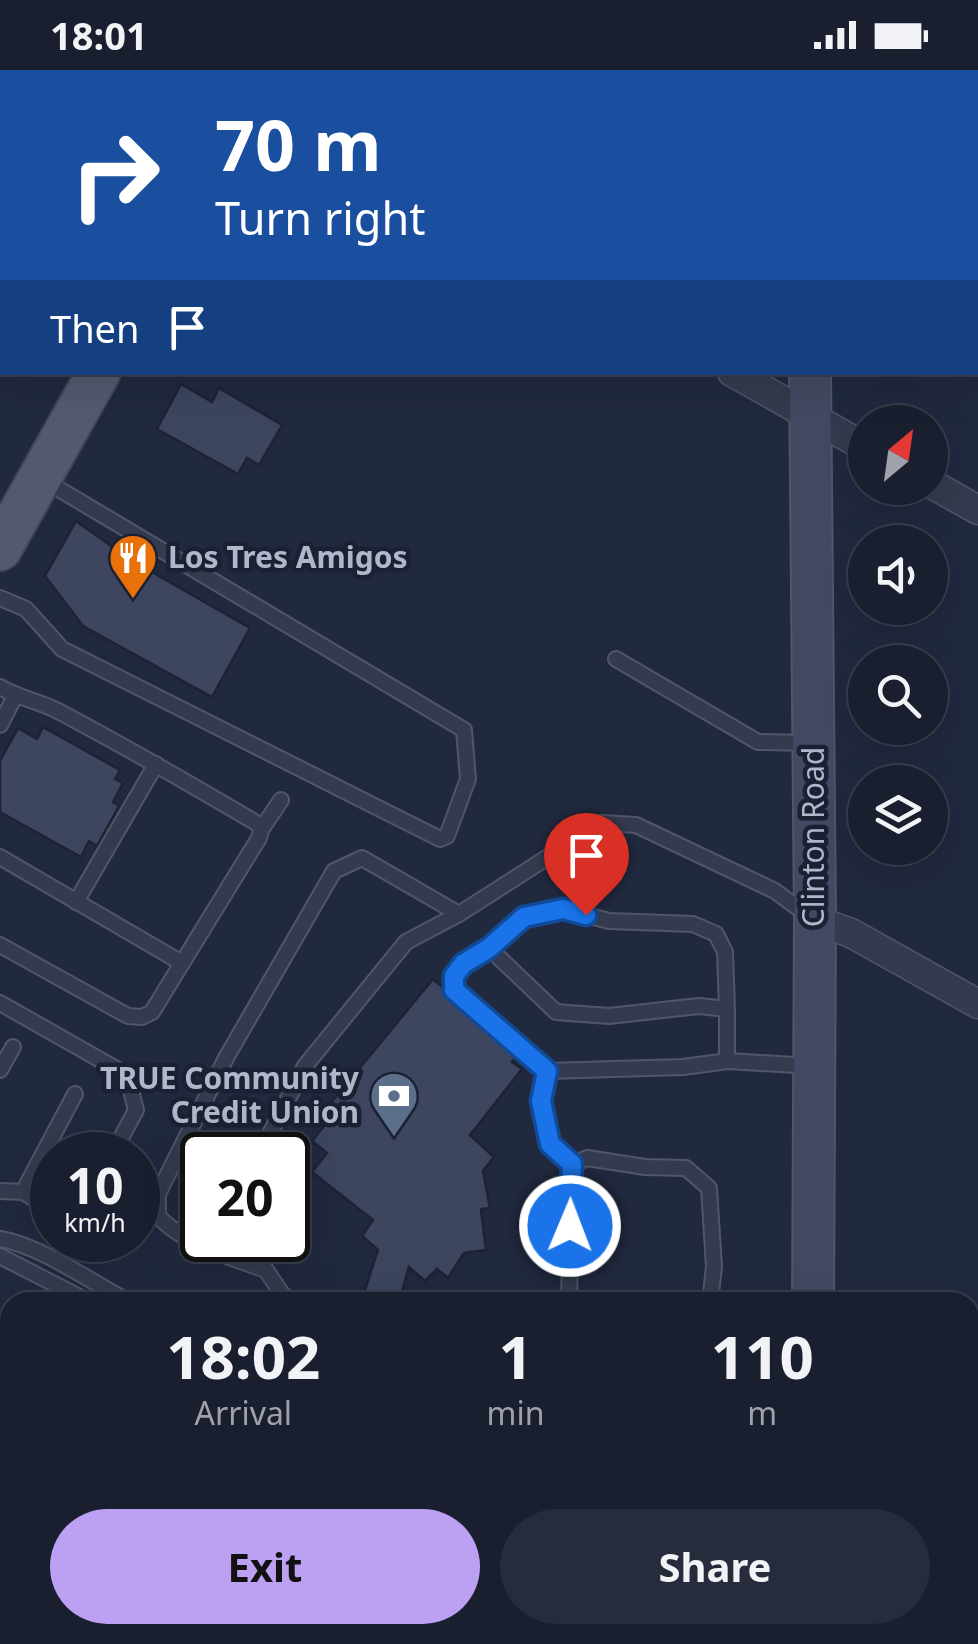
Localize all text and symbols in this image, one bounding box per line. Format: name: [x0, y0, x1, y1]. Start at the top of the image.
text: 18:01: [50, 9, 148, 61]
text: 70 m: [215, 96, 382, 192]
icon: right: [50, 110, 180, 240]
text: Turn right: [215, 187, 426, 248]
icon: arrive: [160, 300, 215, 355]
text: Then: [50, 302, 140, 354]
north arrow: [848, 405, 948, 505]
map controls: [848, 405, 948, 865]
button: sound: [848, 525, 948, 625]
restaurant icon: Los Tres Amigos: [107, 532, 159, 600]
place label: Los Tres Amigos: [168, 536, 408, 577]
button: search: [848, 645, 948, 745]
street label: Clinton Road: [792, 747, 833, 927]
button: layers: [848, 765, 948, 865]
pin: [544, 813, 629, 916]
icon: arrive: [559, 828, 614, 883]
place label: TRUE Community Credit Union: [100, 1057, 360, 1132]
bank icon: TRUE Community Credit Union: [368, 1070, 420, 1138]
speed limit sign: 20: [180, 1132, 310, 1262]
text: 10: [66, 1151, 124, 1219]
position arrow: [518, 1174, 622, 1278]
text: km/h: [64, 1205, 126, 1239]
text: 18:02: [166, 1315, 320, 1397]
text: 1: [498, 1315, 533, 1397]
text: 110: [711, 1315, 814, 1397]
text: Arrival: [195, 1391, 292, 1434]
text: min: [487, 1391, 545, 1434]
text: m: [747, 1391, 777, 1434]
button: Exit: [50, 1509, 480, 1624]
button: Share: [500, 1509, 930, 1624]

